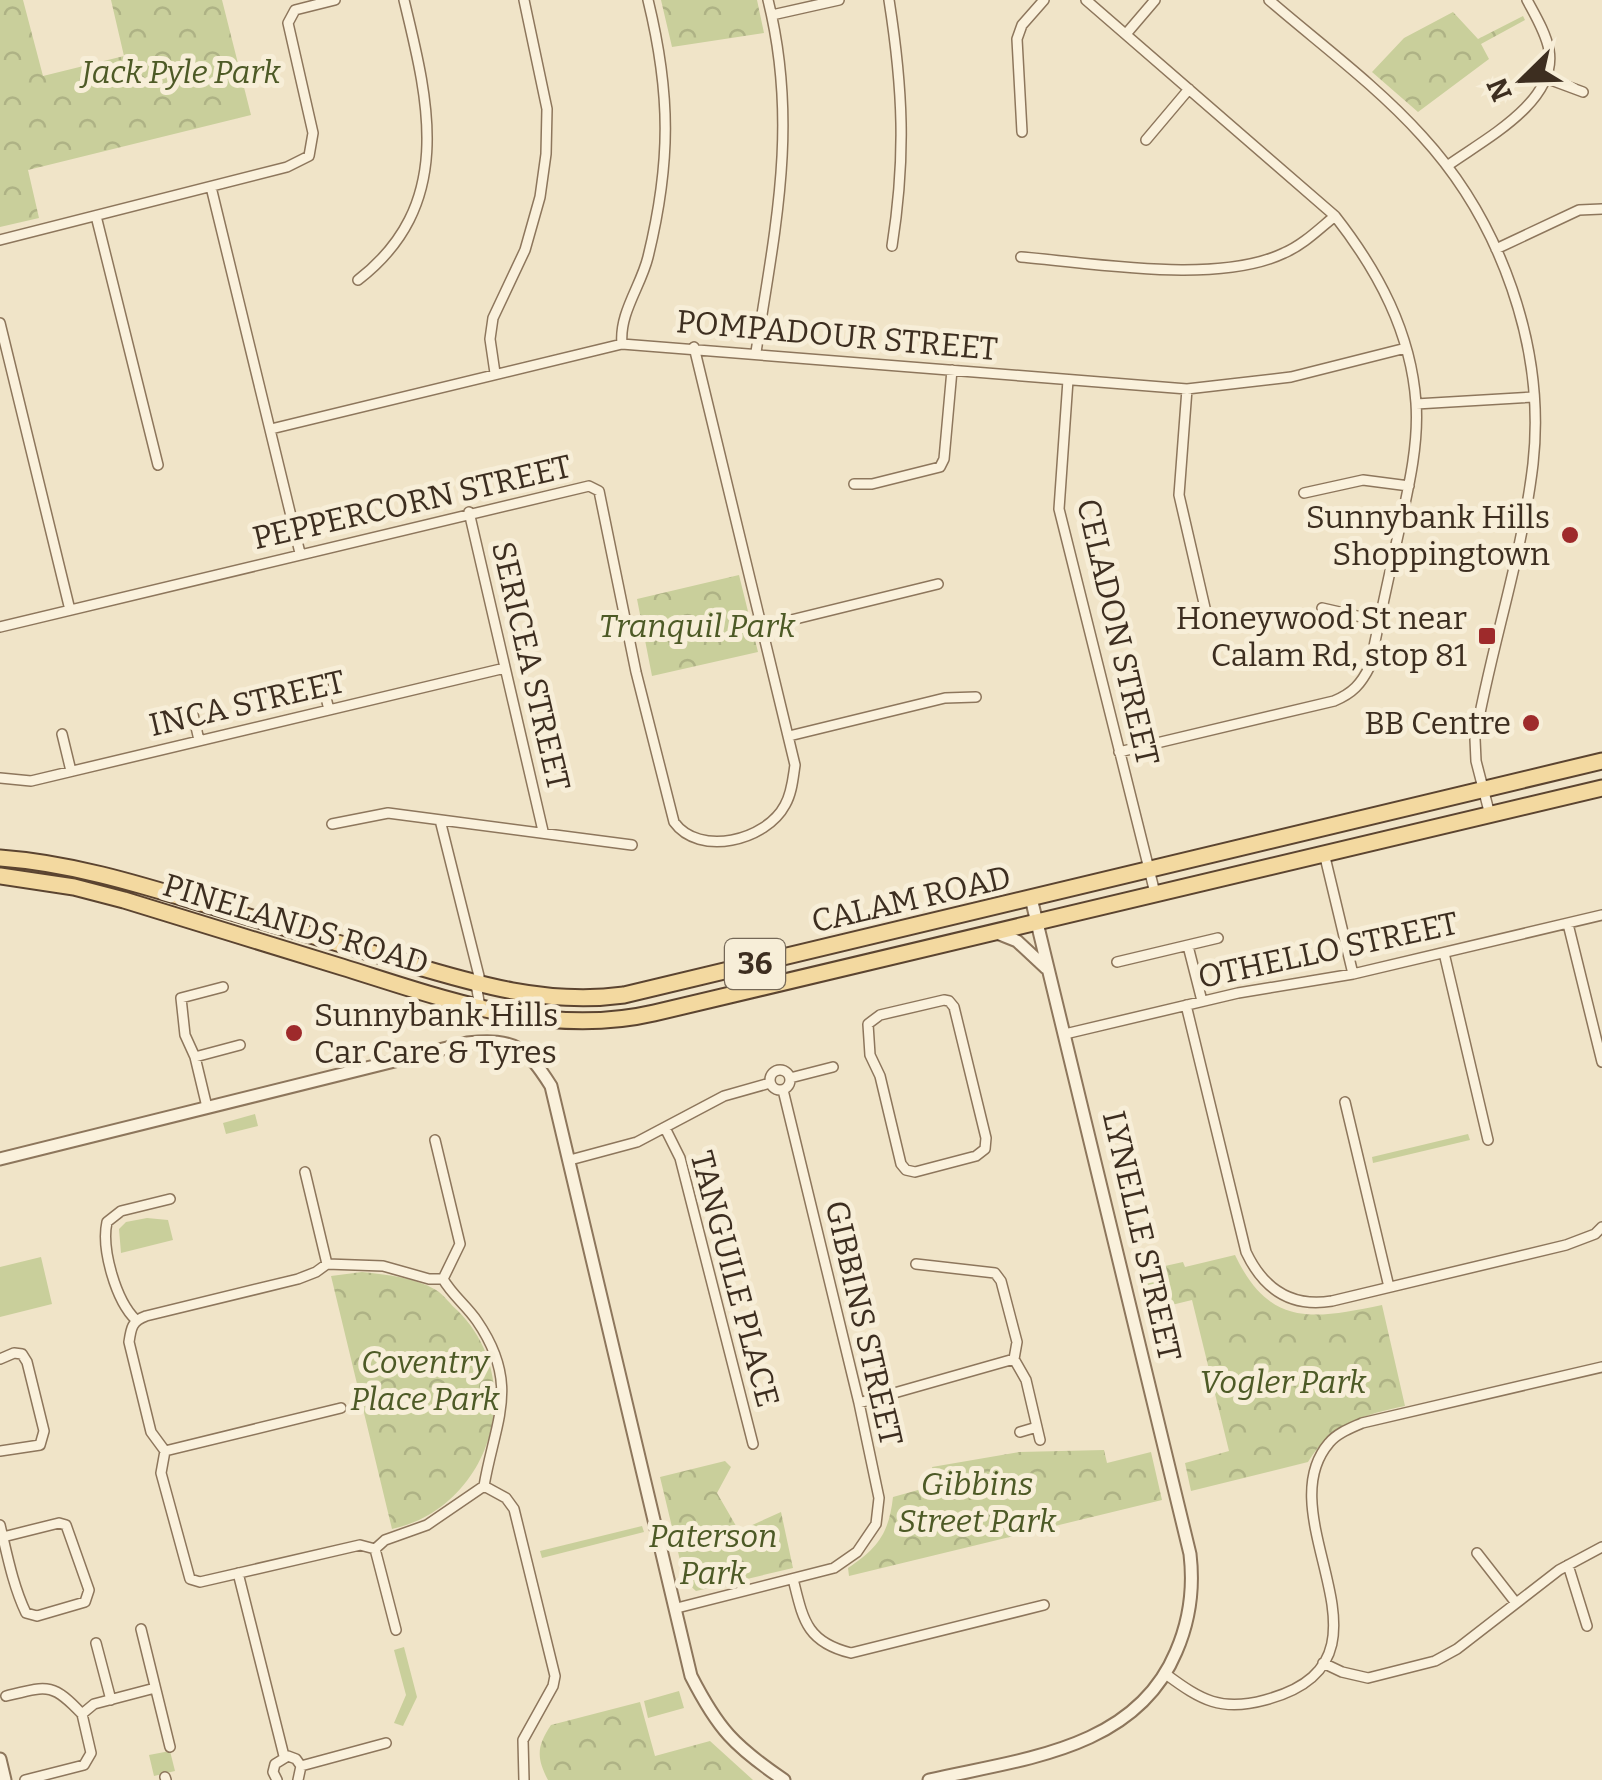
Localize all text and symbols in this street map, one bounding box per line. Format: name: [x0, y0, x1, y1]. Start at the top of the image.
north arrow: [1472, 30, 1572, 130]
park label: Jack Pyle Park: [78, 53, 281, 91]
text: N: [1480, 73, 1519, 106]
street label: POMPADOUR STREET: [675, 302, 999, 368]
street label: PEPPERCORN STREET: [249, 447, 575, 557]
street label: CELADON STREET: [1069, 495, 1167, 769]
place label: Sunnybank Hills Shoppingtown: [1306, 498, 1550, 573]
marker: Sunnybank Hills Shoppingtown: [1559, 524, 1581, 546]
street label: SERICEA STREET: [484, 538, 578, 794]
place label: Honeywood St near Calam Rd, stop 81: [1176, 599, 1467, 674]
park label: Tranquil Park: [599, 607, 796, 645]
marker: Honeywood St near Calam Rd, stop 81: [1476, 625, 1498, 647]
street label: INCA STREET: [146, 662, 348, 744]
place label: BB Centre: [1364, 704, 1511, 742]
marker: BB Centre: [1520, 712, 1542, 734]
street label: CALAM ROAD: [808, 858, 1014, 940]
street label: PINELANDS ROAD: [159, 866, 433, 982]
street label: OTHELLO STREET: [1194, 904, 1462, 996]
road number: 36: [725, 939, 785, 989]
place label: Sunnybank Hills Car Care & Tyres: [314, 996, 558, 1071]
marker: Sunnybank Hills Car Care & Tyres: [283, 1022, 305, 1044]
street label: LYNELLE STREET: [1095, 1107, 1189, 1365]
street label: TANGUILE PLACE: [683, 1147, 787, 1411]
street label: GIBBINS STREET: [817, 1197, 911, 1449]
park label: Coventry Place Park: [350, 1343, 500, 1418]
park label: Vogler Park: [1200, 1363, 1367, 1401]
park label: Gibbins Street Park: [898, 1465, 1057, 1540]
park label: Paterson Park: [649, 1517, 777, 1592]

